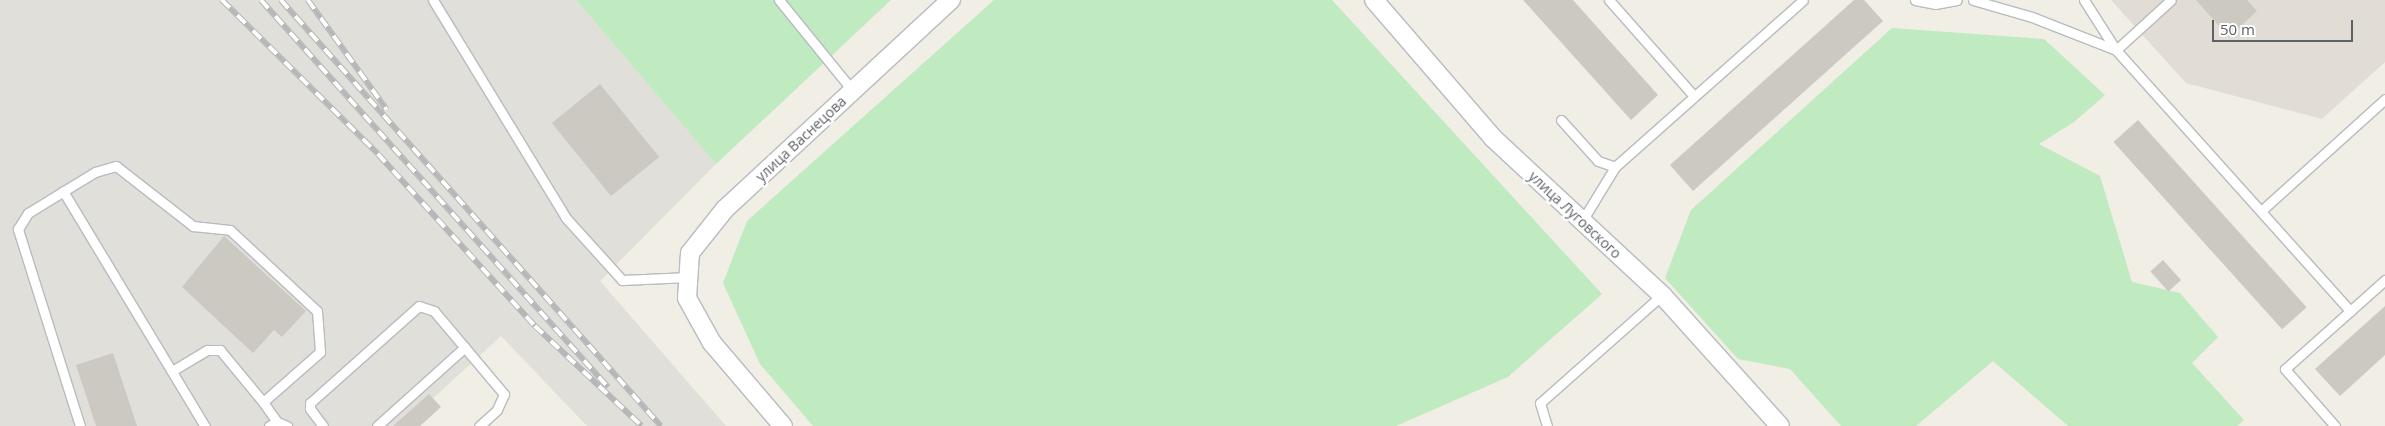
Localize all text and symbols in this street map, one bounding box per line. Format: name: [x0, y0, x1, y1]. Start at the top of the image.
scale bar: [2215, 10, 2356, 42]
text: 50 m: [2220, 19, 2255, 39]
street label: улица Васнецова: [752, 93, 850, 185]
street label: улица Луговского: [1525, 168, 1625, 262]

